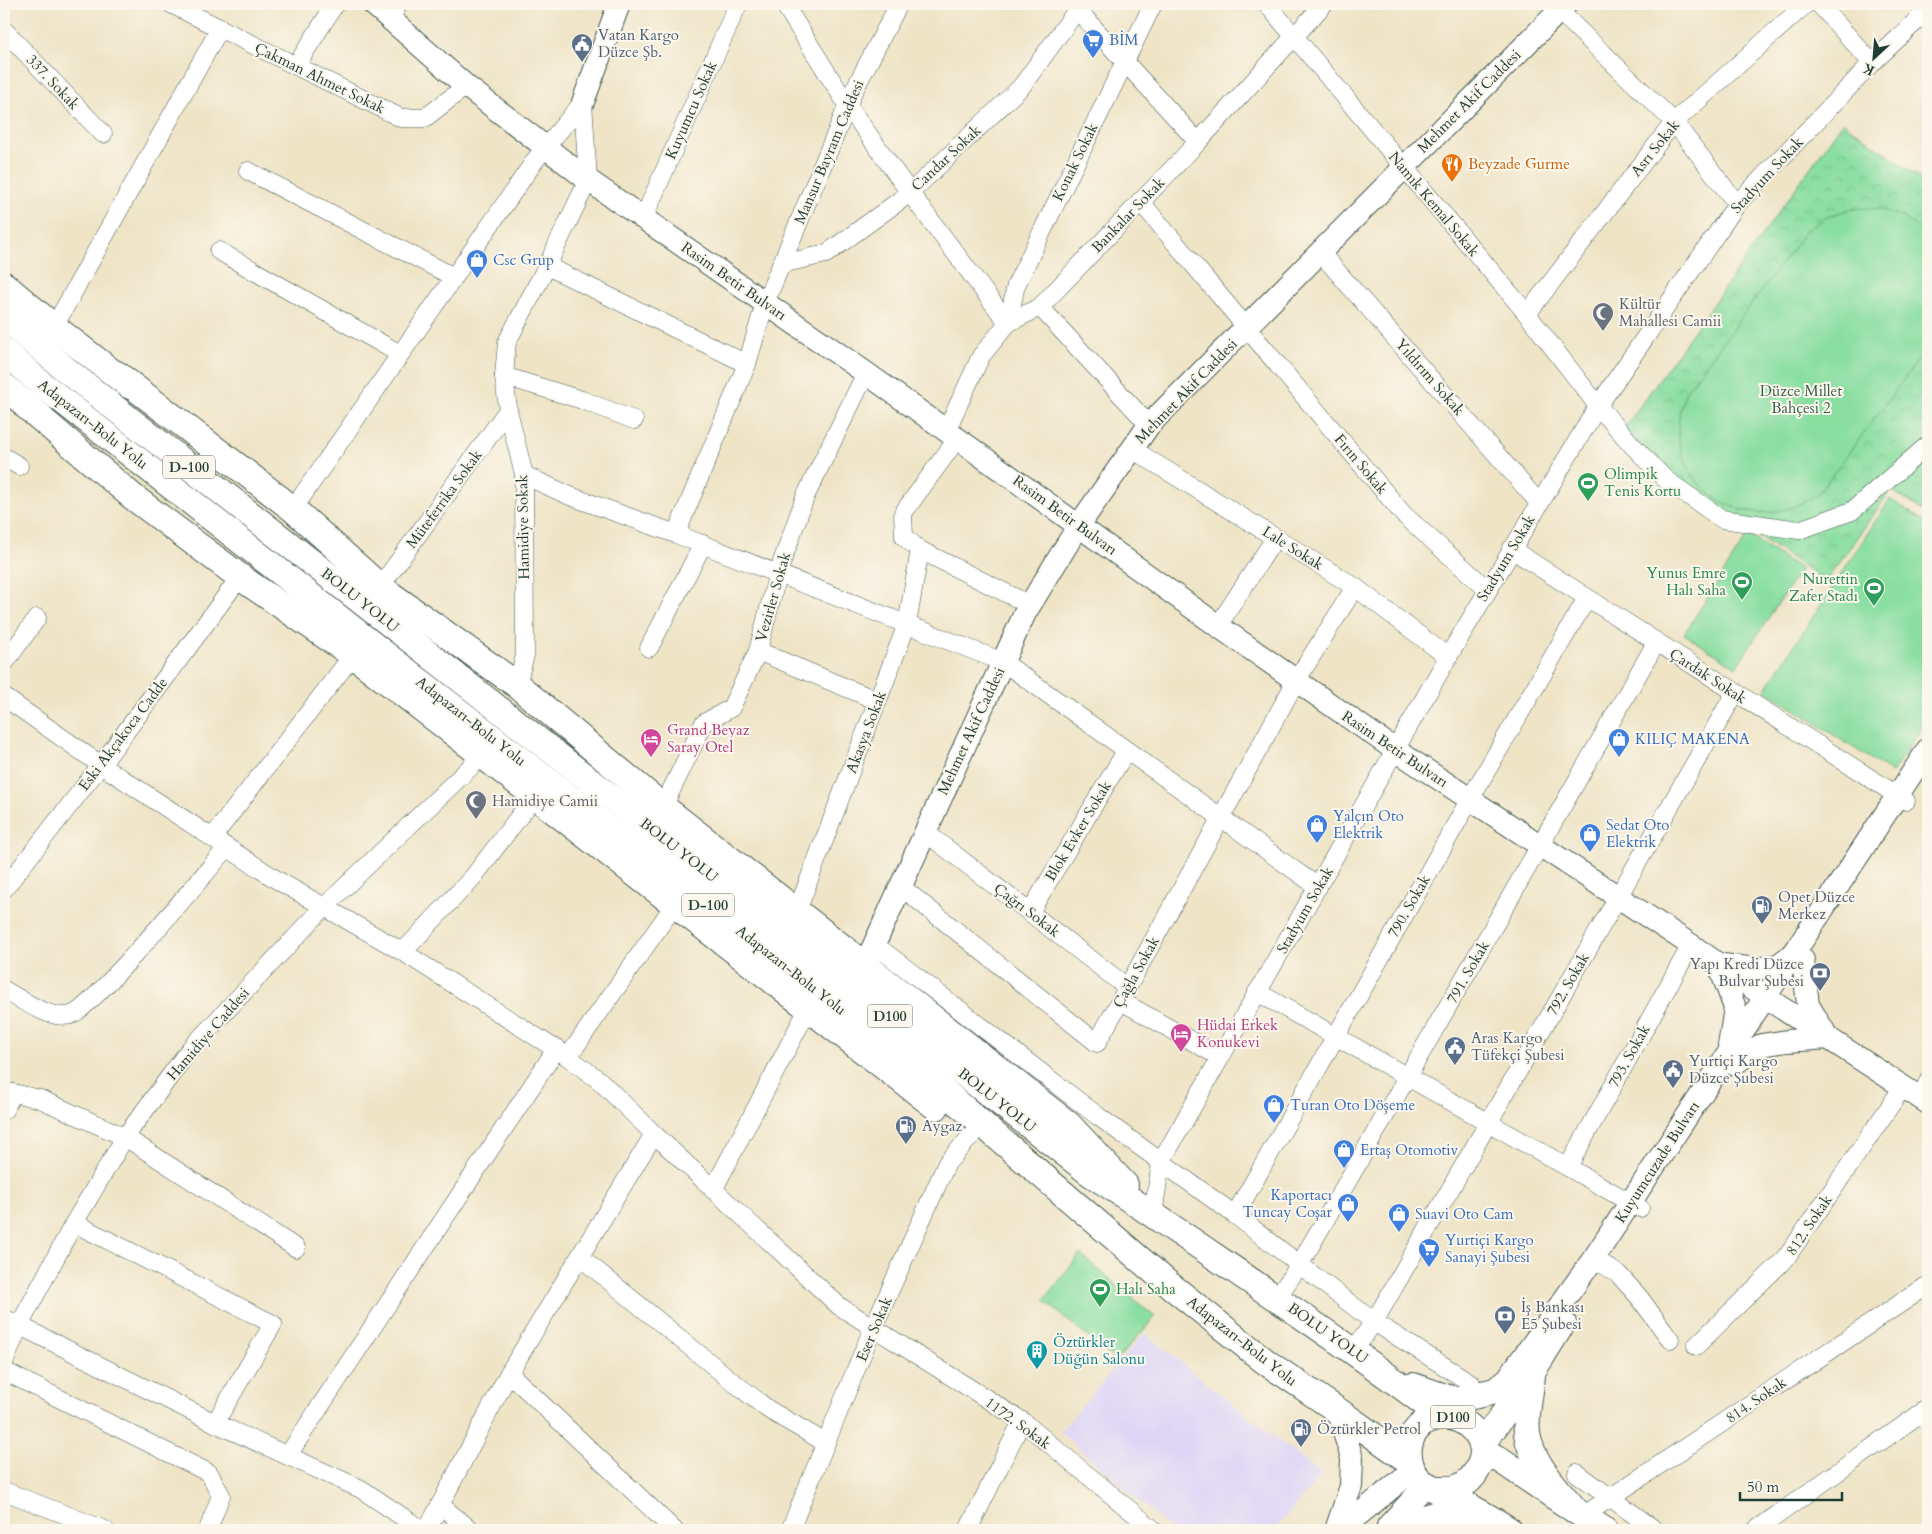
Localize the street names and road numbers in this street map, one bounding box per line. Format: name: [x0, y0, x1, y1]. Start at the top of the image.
street label: Çakman Ahmet Sokak: [251, 38, 389, 118]
street label: Mehmet Akif Caddesi: [1413, 45, 1525, 157]
street label: 337. Sokak: [22, 50, 84, 114]
street label: Kuyumcu Sokak: [660, 58, 722, 162]
street label: Mansur Bayram Caddesi: [789, 77, 869, 227]
street label: Asrı Sokak: [1626, 115, 1684, 181]
street label: Candar Sokak: [907, 120, 985, 196]
street label: Konak Sokak: [1047, 120, 1103, 204]
street label: Stadyum Sokak: [1726, 132, 1808, 218]
street label: Namık Kemal Sokak: [1384, 147, 1484, 261]
street label: Bankalar Sokak: [1087, 173, 1169, 257]
street label: Rasim Betir Bulvarı: [677, 237, 791, 325]
street label: Mehmet Akif Caddesi: [1131, 334, 1241, 448]
street label: Yıldırım Sokak: [1391, 334, 1469, 420]
street label: Adapazarı-Bolu Yolu: [34, 375, 152, 473]
street label: Fırın Sokak: [1330, 430, 1392, 498]
street label: Müteferrika Sokak: [401, 446, 487, 552]
road number: D-100: [163, 456, 215, 478]
street label: Rasim Betir Bulvarı: [1009, 470, 1121, 560]
street label: Hamidiye Sokak: [512, 474, 534, 580]
street label: Stadyum Sokak: [1472, 511, 1540, 605]
street label: Lale Sokak: [1259, 521, 1327, 575]
street label: Vezirler Sokak: [751, 550, 795, 644]
street label: BOLU YOLU: [317, 563, 404, 637]
street label: Çardak Sokak: [1666, 644, 1750, 708]
street label: Mehmet Akif Caddesi: [933, 664, 1009, 798]
street label: Adapazarı-Bolu Yolu: [412, 672, 530, 770]
street label: Eski Akçakoca Cadde: [74, 673, 172, 795]
street label: Akasya Sokak: [841, 688, 891, 776]
street label: Rasim Betir Bulvarı: [1338, 706, 1452, 792]
street label: Blok Evker Sokak: [1040, 777, 1116, 885]
street label: BOLU YOLU: [636, 813, 723, 887]
street label: Stadyum Sokak: [1272, 863, 1338, 957]
street label: 790. Sokak: [1383, 871, 1435, 941]
street label: Çağrı Sokak: [990, 878, 1064, 942]
road number: D-100: [682, 894, 734, 916]
street label: Adapazarı-Bolu Yolu: [732, 921, 850, 1019]
street label: Çağla Sokak: [1108, 933, 1164, 1011]
street label: 791. Sokak: [1442, 937, 1494, 1007]
street label: 792. Sokak: [1542, 949, 1594, 1019]
street label: Hamidiye Caddesi: [162, 983, 254, 1085]
road number: D100: [868, 1004, 912, 1028]
street label: 793. Sokak: [1604, 1021, 1654, 1091]
street label: BOLU YOLU: [954, 1063, 1041, 1137]
street label: Kuyumcuzade Bulvarı: [1610, 1097, 1704, 1227]
street label: 812. Sokak: [1781, 1191, 1837, 1259]
street label: Adapazarı-Bolu Yolu: [1183, 1292, 1301, 1390]
street label: Eser Sokak: [851, 1293, 897, 1365]
street label: BOLU YOLU: [1284, 1298, 1373, 1369]
street label: 814. Sokak: [1722, 1372, 1790, 1428]
street label: 1172. Sokak: [981, 1392, 1055, 1454]
road number: D100: [1430, 1405, 1476, 1428]

